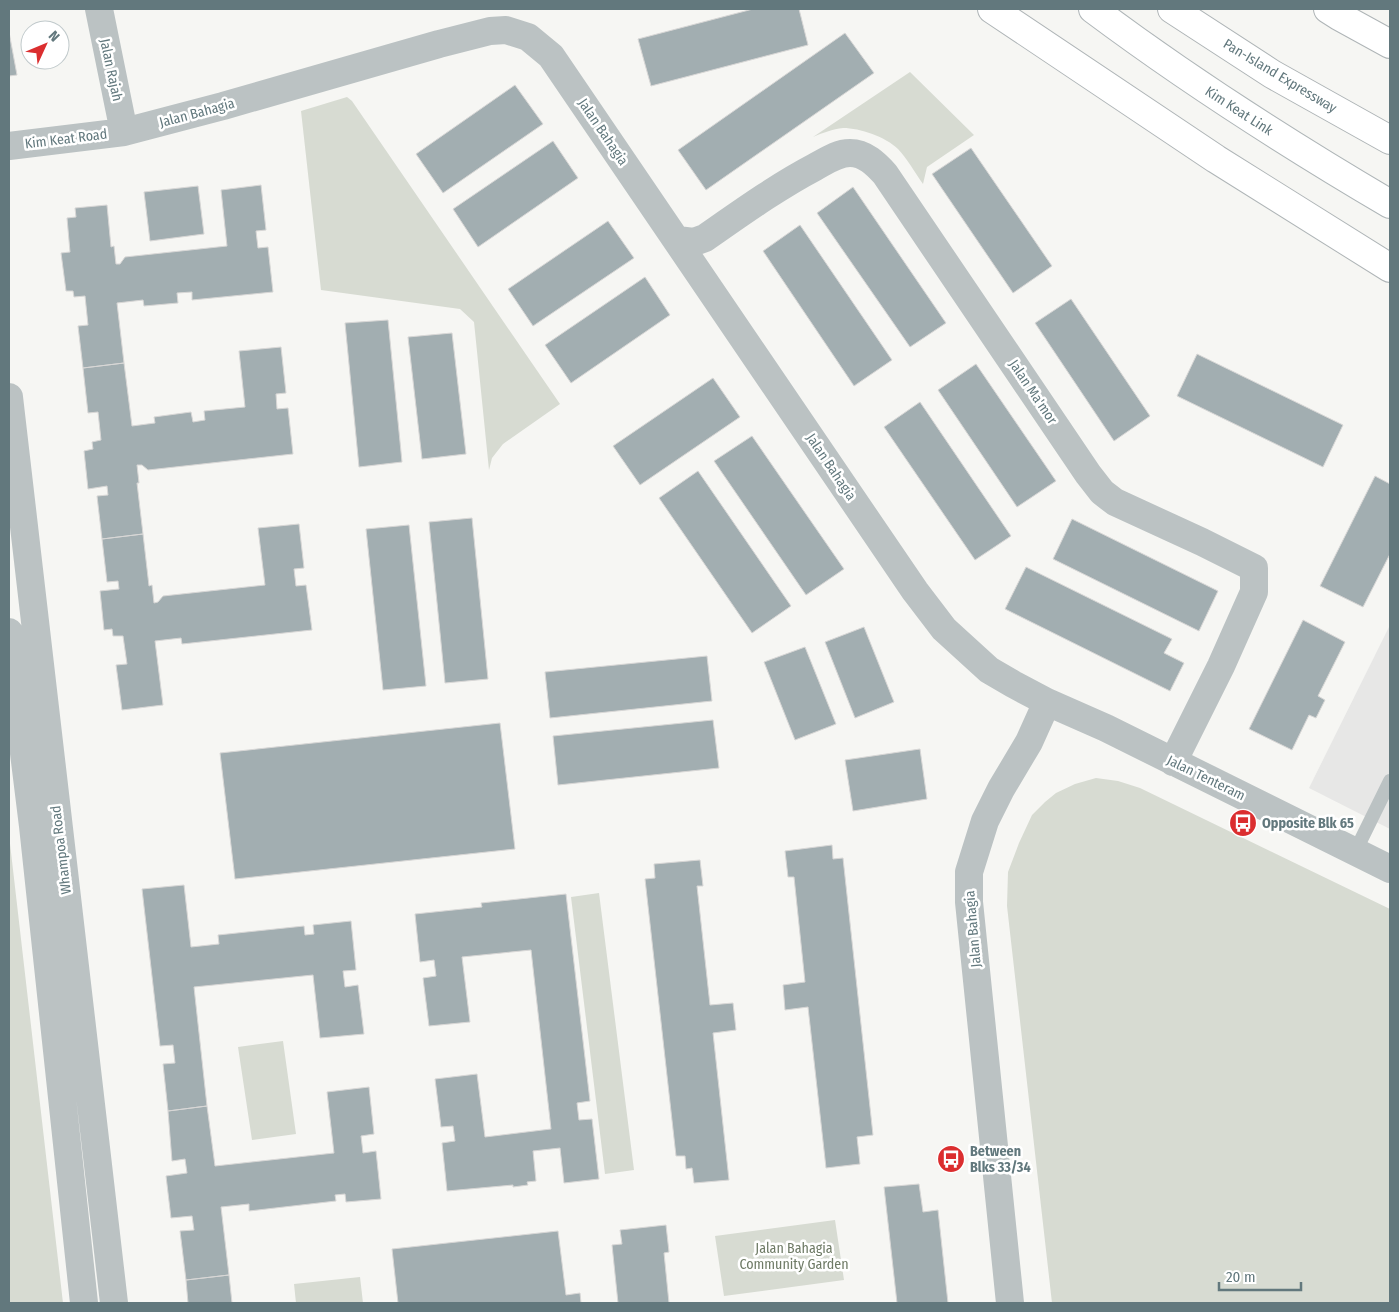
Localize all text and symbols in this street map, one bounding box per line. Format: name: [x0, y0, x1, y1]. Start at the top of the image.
north arrow: [20, 20, 70, 70]
text: N: [45, 27, 63, 45]
street label: Pan-Island Expressway: [1220, 35, 1341, 117]
street label: Jalan Rajah: [96, 37, 126, 103]
street label: Kim Keat Link: [1202, 83, 1276, 139]
street label: Jalan Bahagia: [157, 95, 237, 131]
street label: Jalan Bahagia: [574, 95, 632, 169]
street label: Kim Keat Road: [24, 126, 108, 152]
street label: Jalan Ma'mor: [1005, 356, 1061, 428]
street label: Jalan Bahagia: [802, 430, 860, 504]
street label: Jalan Tenteram: [1164, 752, 1248, 804]
street label: Whampoa Road: [47, 805, 75, 895]
bus stop icon: Opposite Blk 65: [1228, 808, 1258, 838]
place label: Opposite Blk 65: [1262, 815, 1354, 832]
street label: Jalan Bahagia: [961, 890, 985, 968]
place label: Between Blks 33/34: [970, 1143, 1031, 1176]
bus stop icon: Between Blks 33/34: [936, 1144, 966, 1174]
park label: Jalan Bahagia Community Garden: [739, 1240, 849, 1273]
scale bar: [1219, 1260, 1302, 1292]
text: 20 m: [1226, 1268, 1256, 1286]

